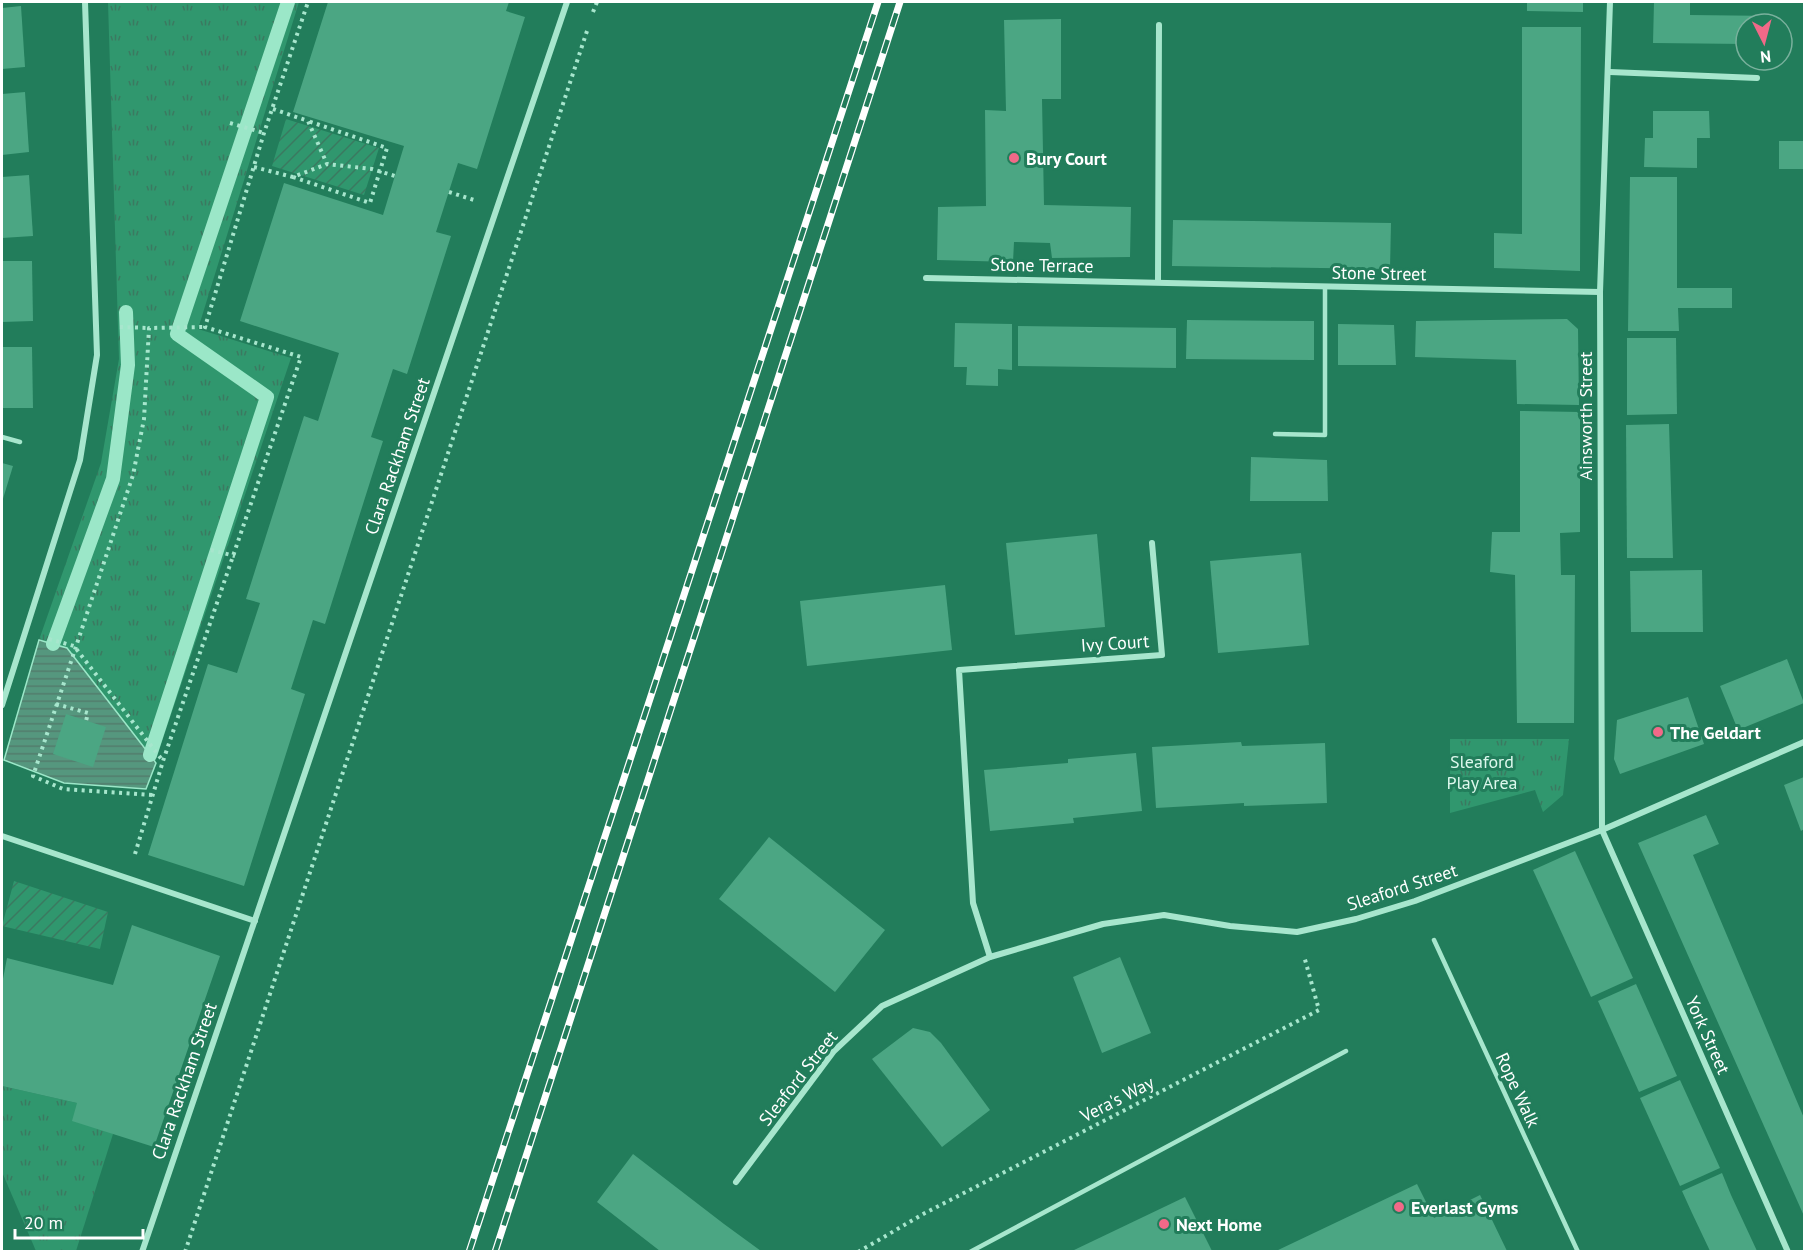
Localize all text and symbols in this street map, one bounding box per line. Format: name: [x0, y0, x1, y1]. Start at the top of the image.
north arrow: [1734, 12, 1794, 72]
text: N: [1759, 46, 1772, 67]
place label: Bury Court: [1026, 147, 1108, 170]
marker: Bury Court: [1007, 151, 1021, 165]
street label: Stone Terrace: [990, 253, 1094, 277]
street label: Stone Street: [1331, 261, 1427, 285]
street label: Ainsworth Street: [1574, 352, 1597, 480]
street label: Clara Rackham Street: [359, 374, 435, 538]
street label: Ivy Court: [1080, 629, 1150, 657]
place label: The Geldart: [1670, 721, 1761, 744]
marker: The Geldart: [1651, 725, 1665, 739]
park label: Sleaford Play Area: [1447, 750, 1517, 794]
street label: Sleaford Street: [1344, 858, 1460, 916]
street label: York Street: [1681, 992, 1735, 1078]
street label: Clara Rackham Street: [146, 999, 222, 1163]
street label: Sleaford Street: [754, 1026, 842, 1130]
street label: Rope Walk: [1491, 1049, 1545, 1131]
street label: Vera's Way: [1075, 1070, 1158, 1128]
place label: Everlast Gyms: [1411, 1196, 1519, 1219]
marker: Everlast Gyms: [1392, 1200, 1406, 1214]
scale bar: [15, 1202, 142, 1240]
text: 20 m: [24, 1211, 63, 1234]
place label: Next Home: [1176, 1213, 1262, 1236]
marker: Next Home: [1157, 1217, 1171, 1231]

